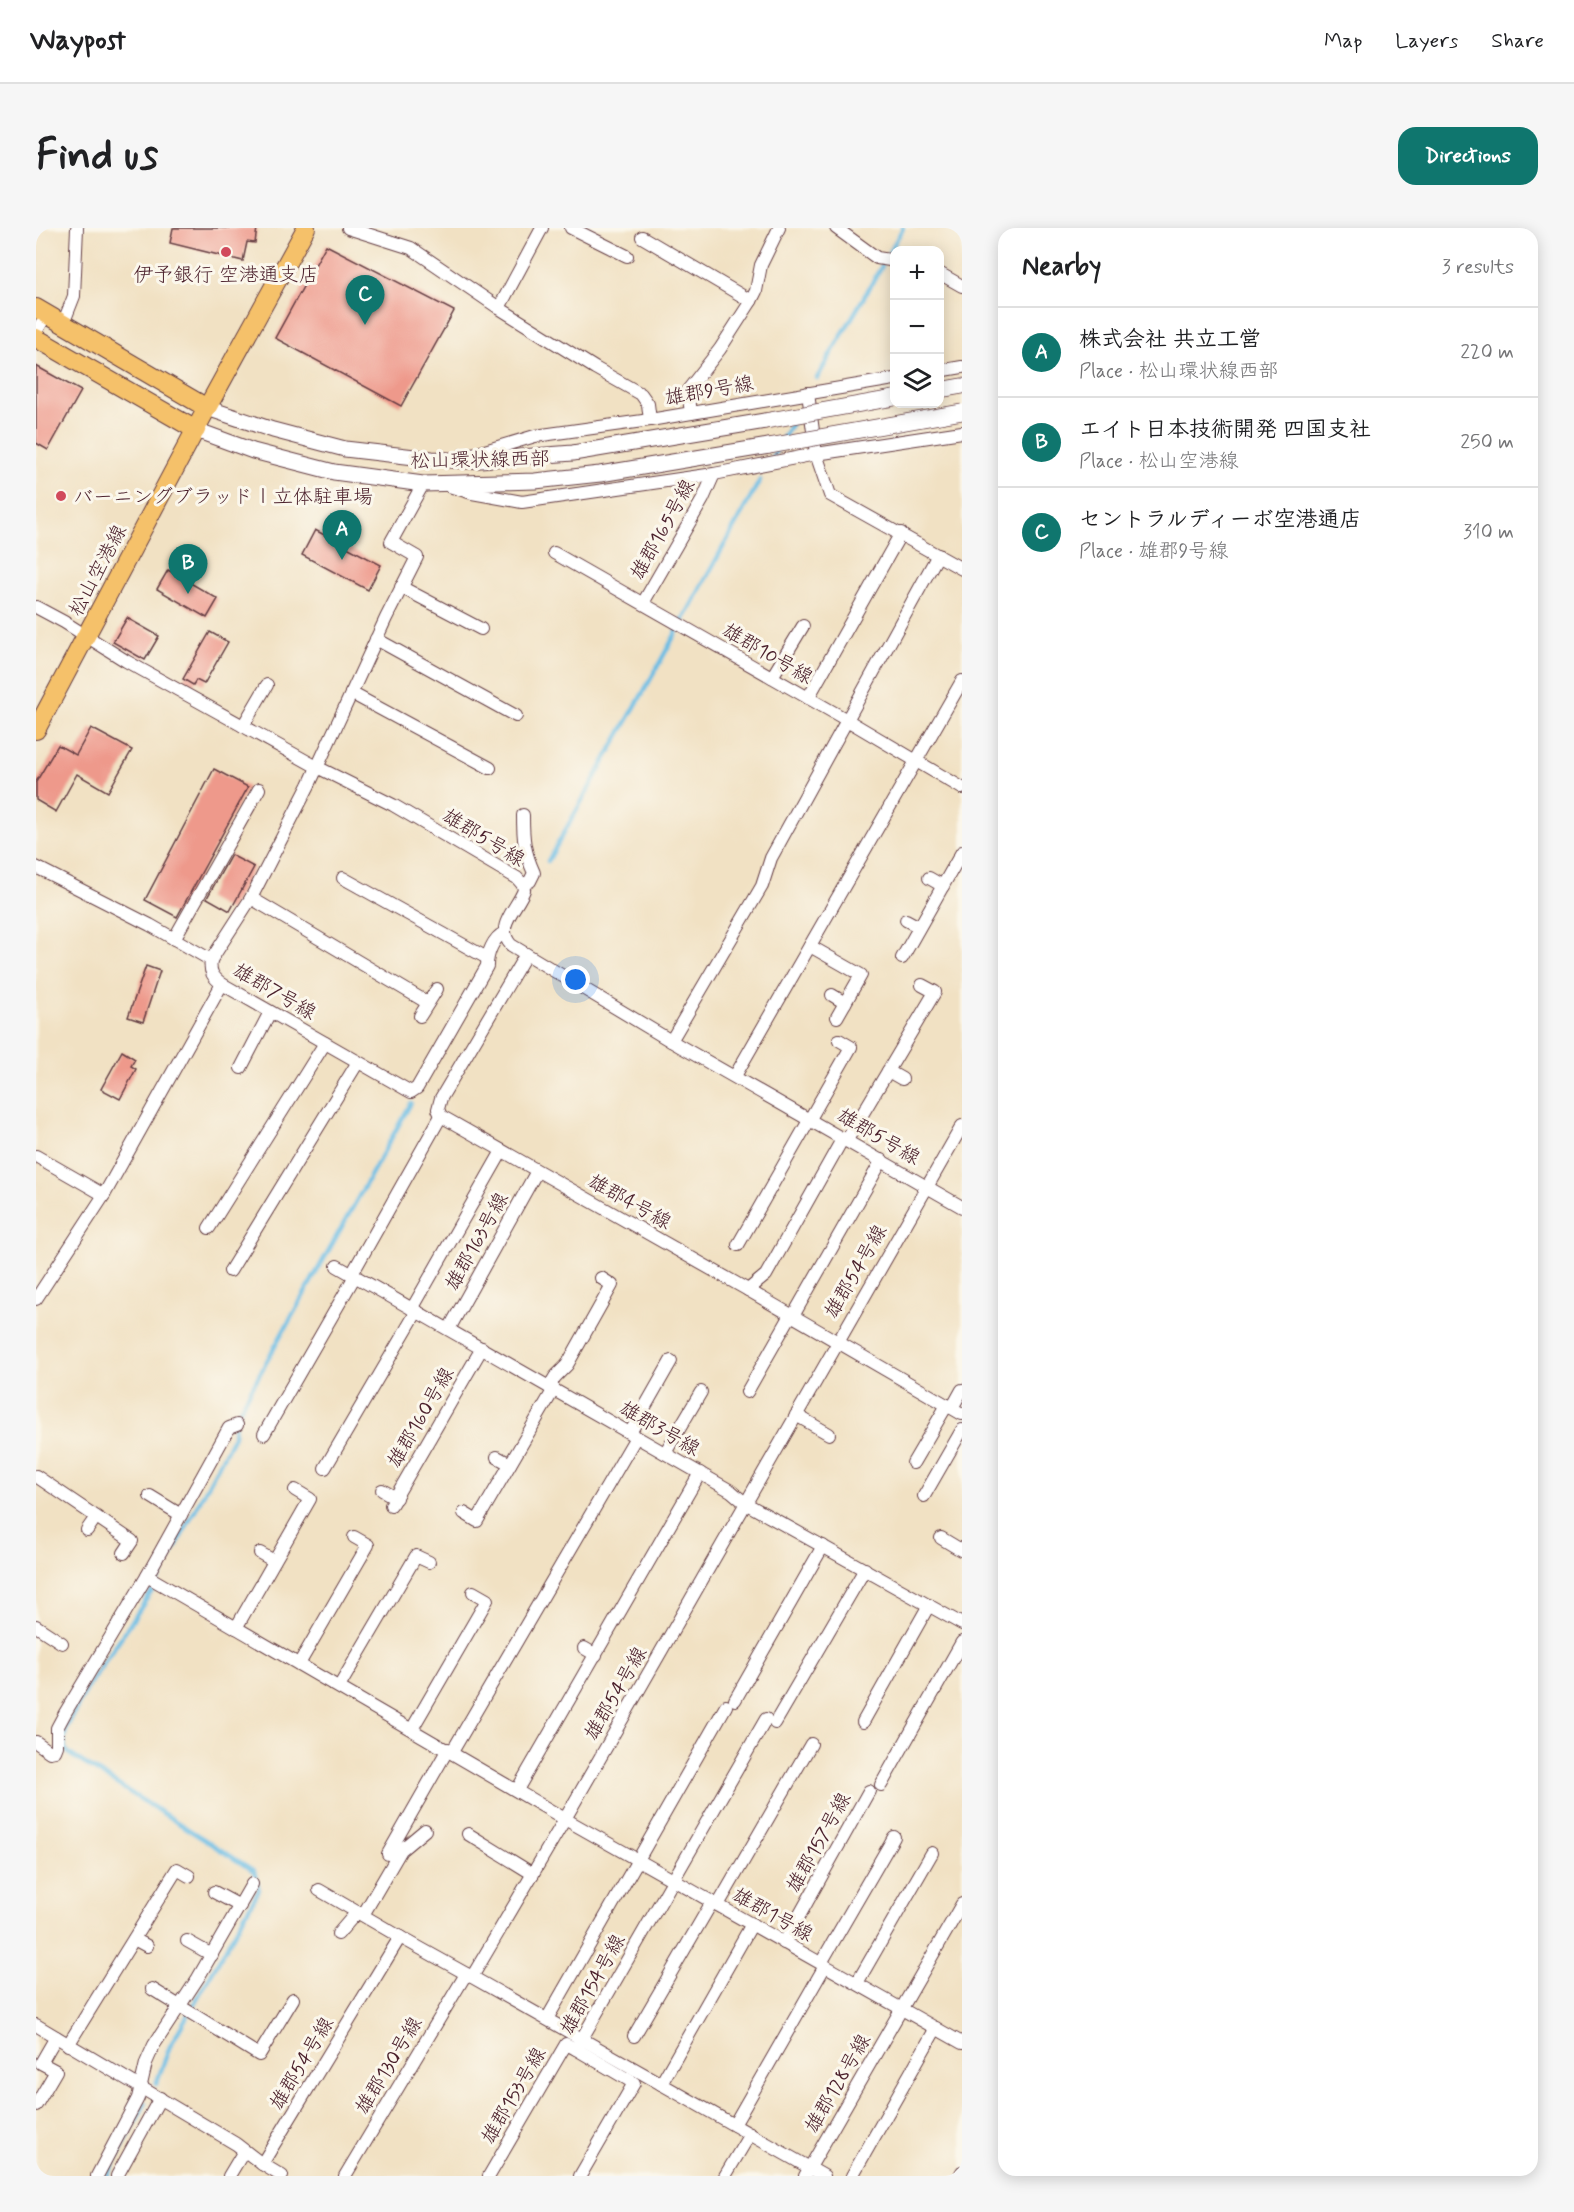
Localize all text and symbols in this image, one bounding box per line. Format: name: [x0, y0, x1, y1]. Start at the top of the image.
text: Waypost: [30, 23, 126, 60]
text: Map: [1324, 27, 1362, 55]
text: Layers: [1395, 27, 1458, 55]
text: Share: [1491, 27, 1544, 55]
button: Directions: [1398, 127, 1538, 185]
text: Find us: [36, 129, 158, 184]
marker: 伊予銀行 空港通支店: [219, 245, 233, 259]
map controls: [890, 246, 944, 408]
button: +: [890, 246, 944, 300]
text: Nearby: [1022, 250, 1101, 284]
text: 3 results: [1442, 254, 1514, 281]
place label: 伊予銀行 空港通支店: [133, 262, 319, 289]
pin: C: [346, 276, 384, 325]
button: −: [890, 300, 944, 354]
text: 株式会社 共立工営: [1079, 326, 1261, 354]
text: A: [1035, 339, 1048, 366]
text: 220 m: [1460, 339, 1514, 366]
button: layers: [890, 354, 944, 408]
text: Place · 松山環状線西部: [1079, 358, 1278, 385]
street label: 雄郡9号線: [663, 370, 756, 413]
text: エイト日本技術開発 四国支社: [1079, 416, 1371, 444]
text: B: [1035, 429, 1048, 456]
text: 250 m: [1460, 429, 1514, 456]
street label: 松山環状線西部: [410, 446, 550, 475]
text: Place · 松山空港線: [1079, 448, 1238, 475]
street label: 雄郡165号線: [625, 475, 702, 585]
place label: バーニングブラッドⅠ立体駐車場: [73, 484, 373, 511]
marker: バーニングブラッドⅠ立体駐車場: [54, 489, 68, 503]
text: セントラルディーボ空港通店: [1079, 506, 1361, 534]
pin: A: [322, 510, 362, 560]
text: C: [1034, 519, 1049, 546]
text: 310 m: [1463, 519, 1514, 546]
street label: 松山空港線: [63, 520, 134, 621]
text: Place · 雄郡9号線: [1079, 538, 1228, 565]
pin: B: [168, 544, 208, 594]
street label: 雄郡10号線: [717, 618, 817, 691]
street label: 雄郡5号線: [437, 803, 530, 874]
street label: 雄郡7号線: [228, 958, 321, 1027]
your location: [561, 965, 590, 994]
street label: 雄郡5号線: [832, 1103, 925, 1172]
street label: 雄郡4号線: [583, 1168, 676, 1236]
street label: 雄郡163号線: [439, 1188, 515, 1296]
street label: 雄郡54号線: [819, 1220, 894, 1324]
street label: 雄郡160号線: [382, 1362, 461, 1473]
street label: 雄郡3号線: [614, 1395, 705, 1463]
street label: 雄郡54号線: [579, 1642, 654, 1746]
street label: 雄郡157号線: [781, 1788, 858, 1898]
street label: 雄郡1号線: [727, 1882, 818, 1949]
street label: 雄郡154号線: [555, 1929, 632, 2040]
street label: 雄郡54号線: [264, 2012, 341, 2115]
street label: 雄郡130号線: [350, 2012, 429, 2120]
street label: 雄郡128号線: [799, 2029, 878, 2138]
street label: 雄郡153号線: [476, 2042, 553, 2149]

